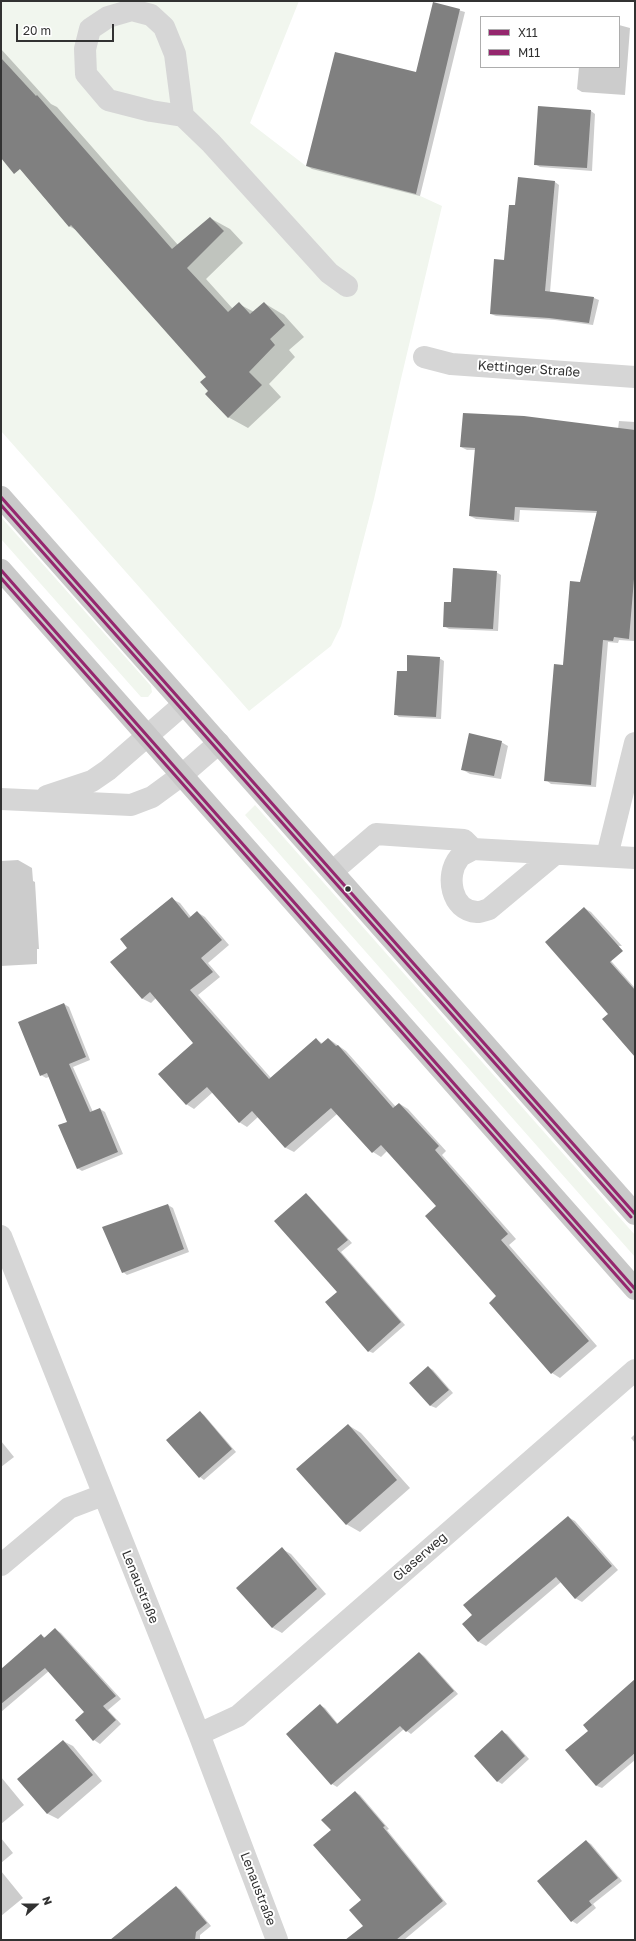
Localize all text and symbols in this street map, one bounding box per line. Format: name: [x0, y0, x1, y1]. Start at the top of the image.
scale bar: [18, 16, 116, 42]
legend: [480, 16, 620, 68]
text: 20 m: [23, 23, 51, 38]
text: X11: [518, 25, 538, 40]
text: M11: [518, 45, 540, 60]
street label: Kettinger Straße: [477, 358, 581, 380]
unlabelled marker: [343, 884, 353, 894]
street label: Glaserweg: [390, 1529, 450, 1585]
street label: Lenaustraße: [118, 1548, 162, 1626]
street label: Lenaustraße: [237, 1850, 279, 1928]
north arrow: [16, 1885, 56, 1925]
text: N: [40, 1894, 55, 1907]

